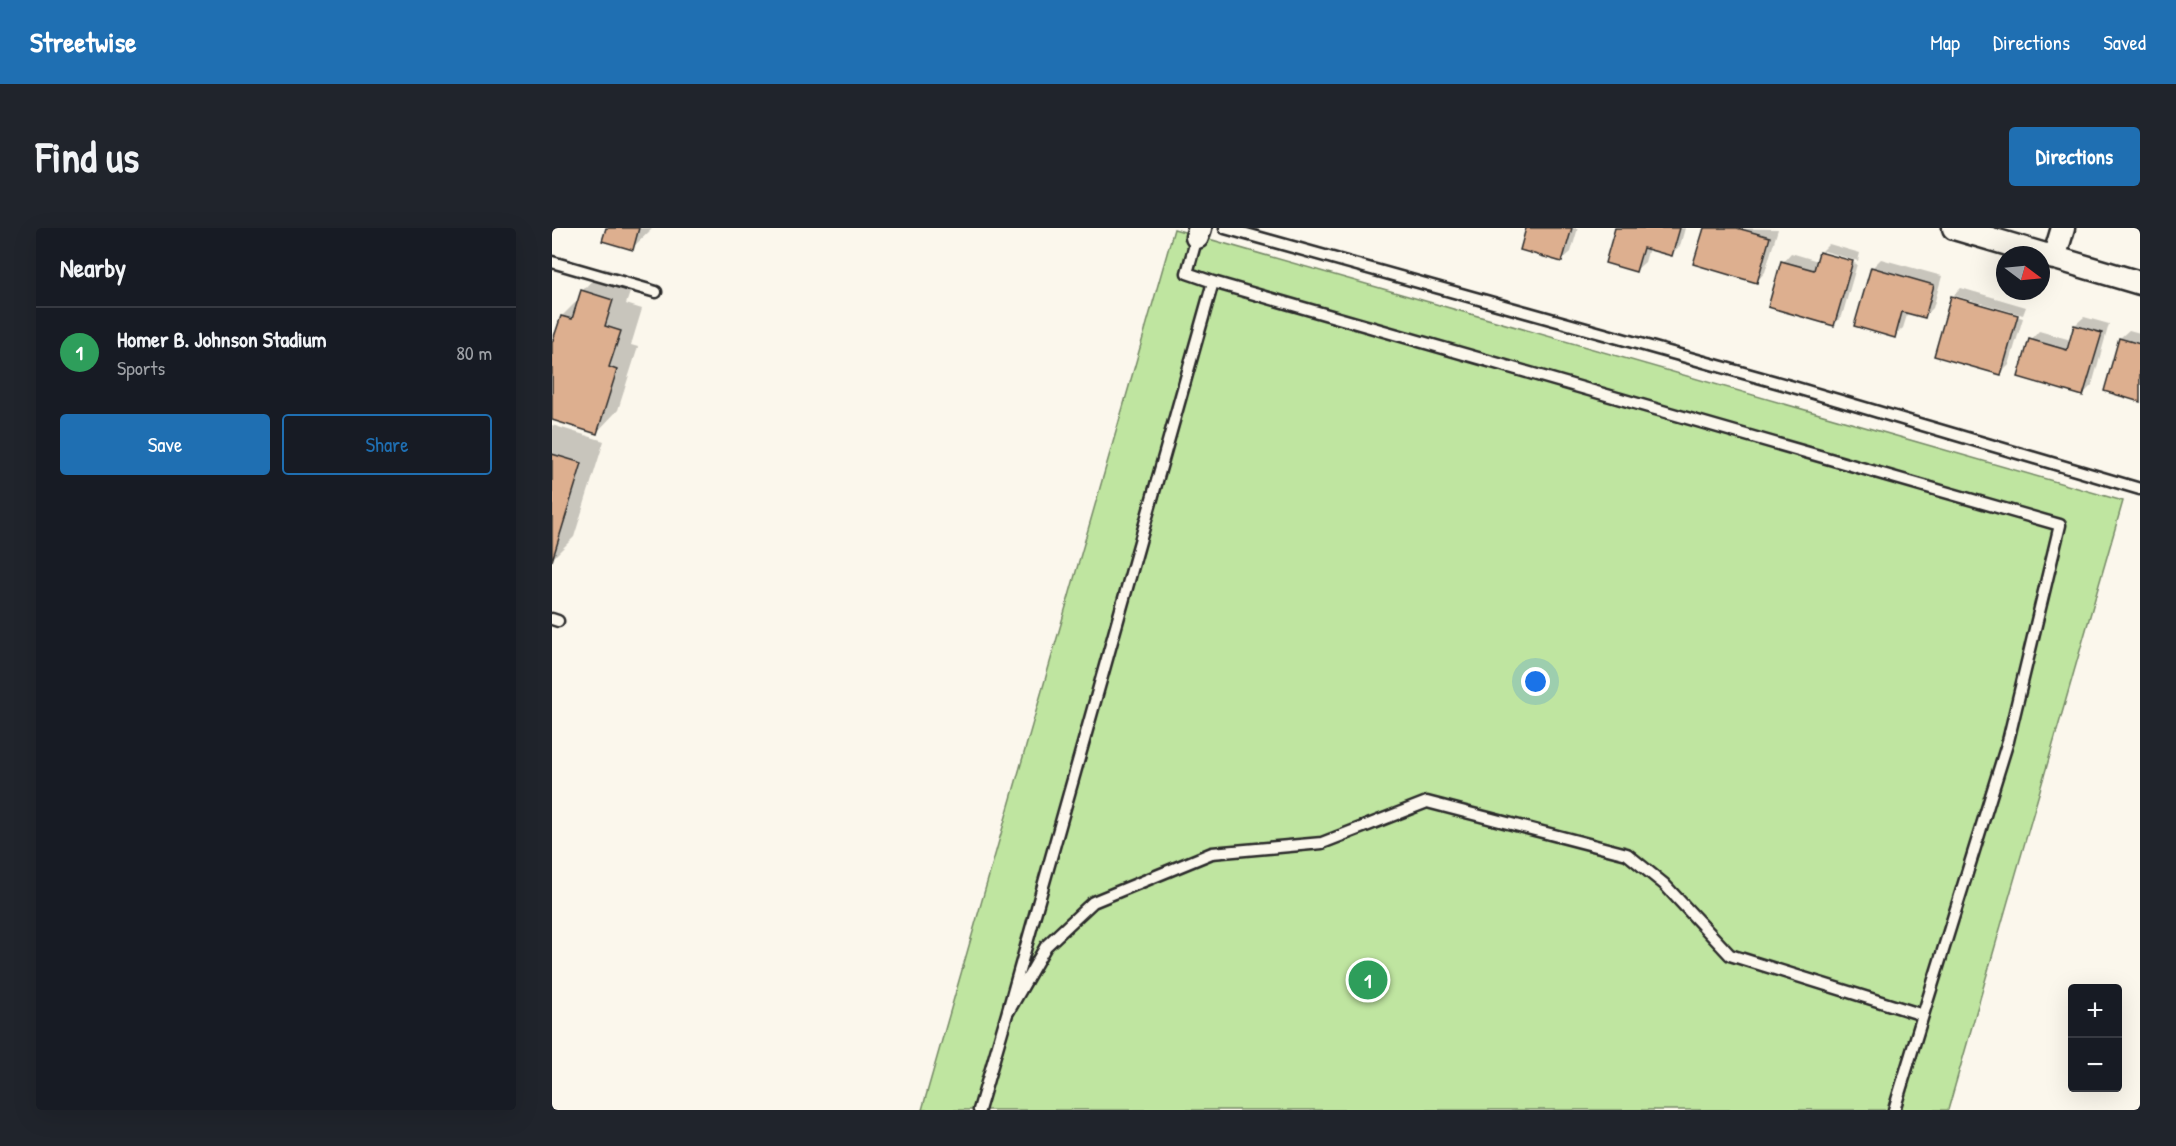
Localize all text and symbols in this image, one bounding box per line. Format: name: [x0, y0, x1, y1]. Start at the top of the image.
text: Streetwise: [30, 23, 136, 61]
text: Map: [1930, 28, 1960, 57]
text: Directions: [1993, 28, 2070, 57]
text: Saved: [2103, 28, 2146, 57]
button: Directions: [2009, 127, 2140, 186]
text: Find us: [36, 128, 139, 185]
north arrow: [1996, 246, 2050, 300]
text: Nearby: [60, 250, 126, 285]
text: Homer B. Johnson Stadium: [117, 324, 326, 354]
text: 1: [76, 339, 83, 366]
text: 80 m: [456, 339, 492, 366]
text: Sports: [117, 354, 165, 381]
button: Save: [60, 414, 270, 475]
button: Share: [282, 414, 492, 475]
your location: [1521, 667, 1550, 696]
pin: 1: [1348, 958, 1388, 1002]
map controls: [2068, 984, 2122, 1092]
button: +: [2068, 984, 2122, 1038]
button: −: [2068, 1038, 2122, 1092]

